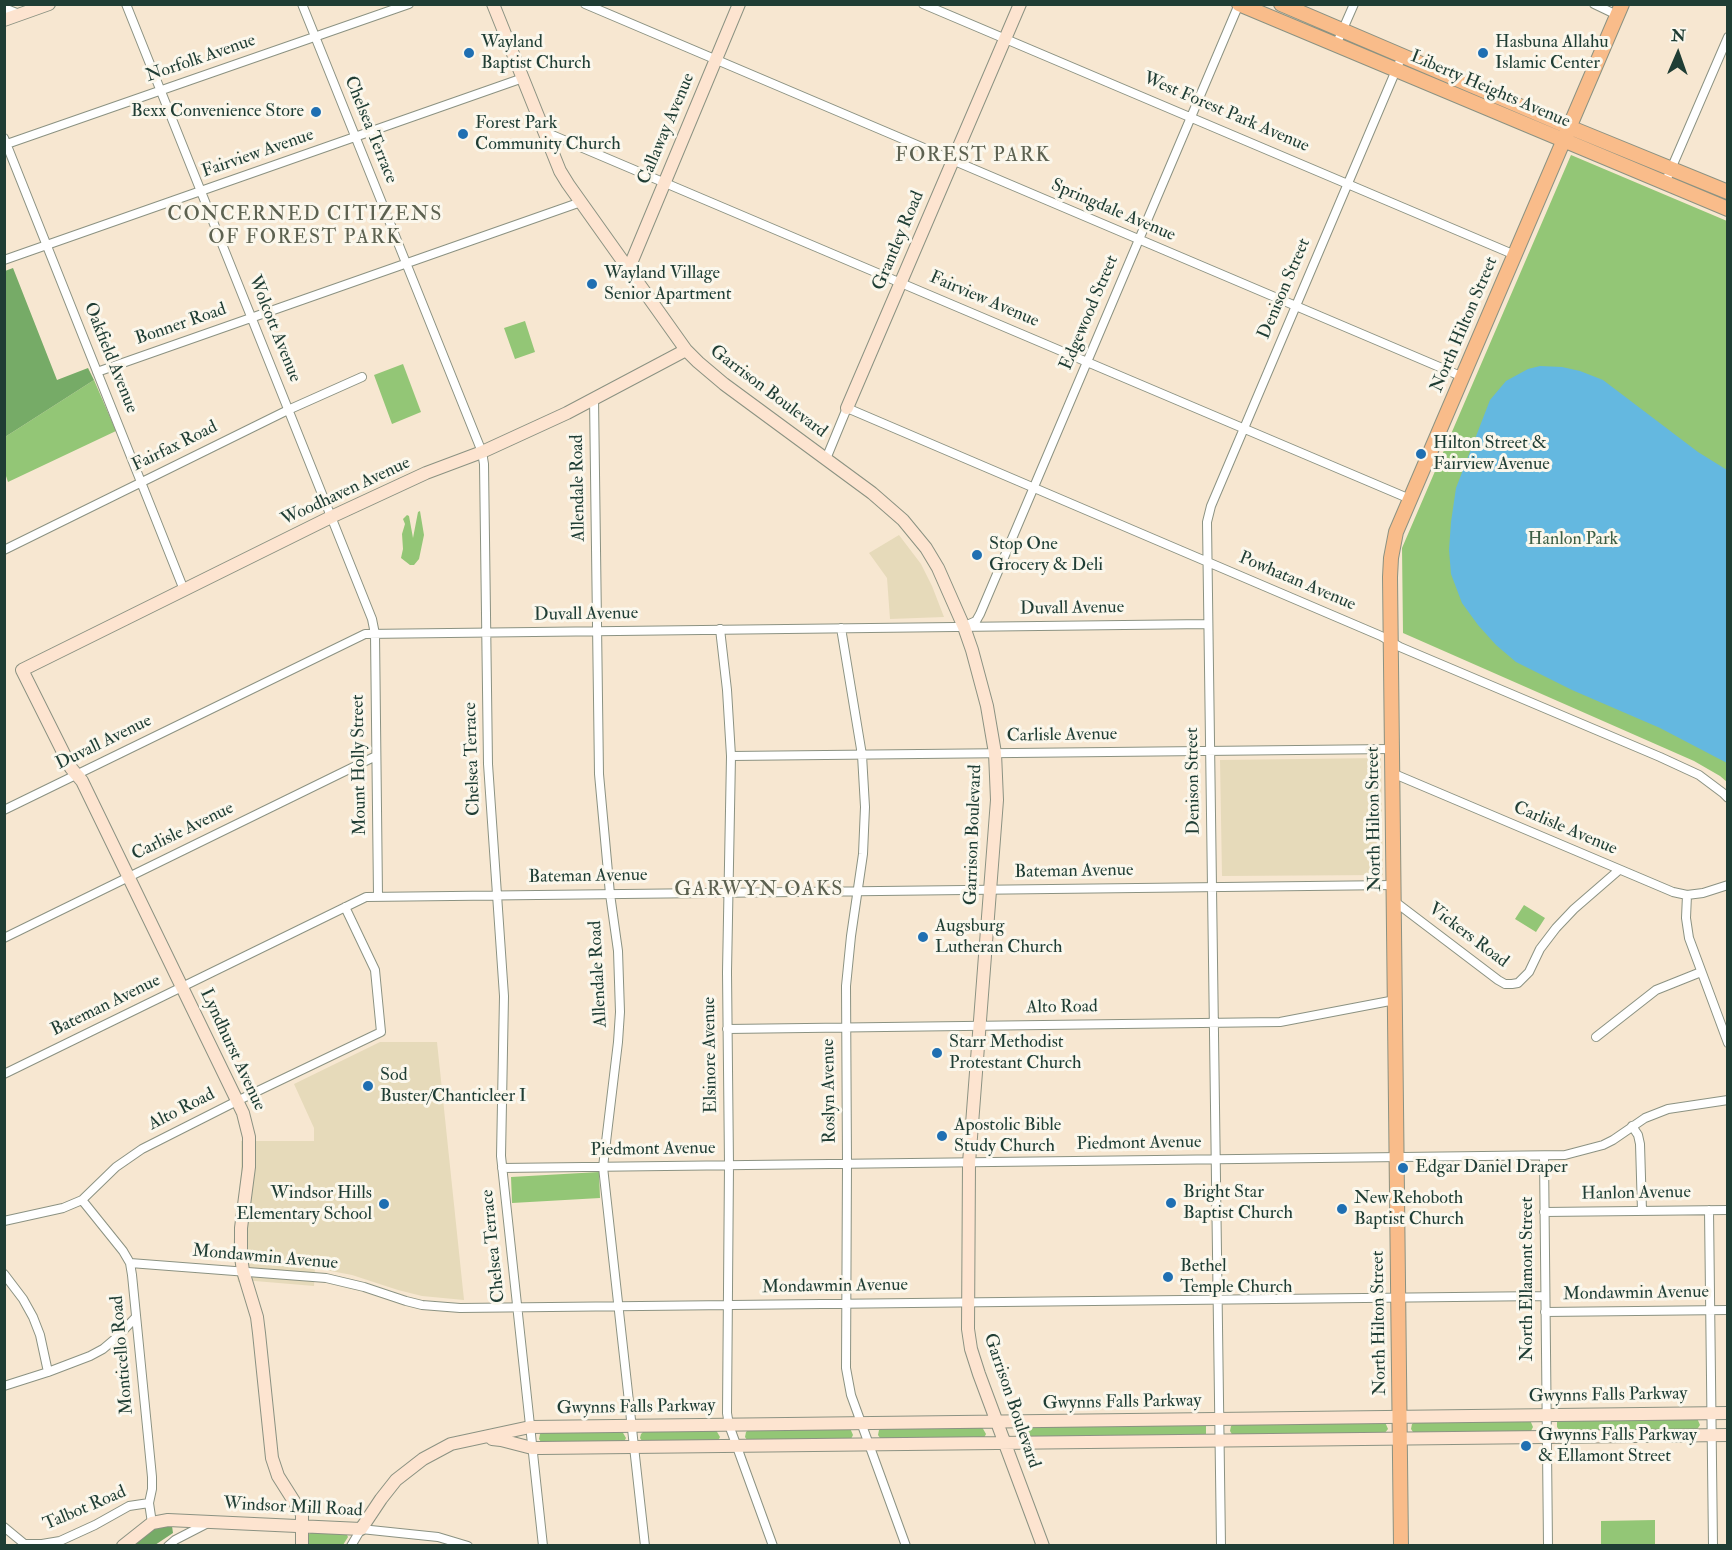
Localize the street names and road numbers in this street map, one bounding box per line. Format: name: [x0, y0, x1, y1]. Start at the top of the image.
street label: Norfolk Avenue: [143, 30, 259, 88]
street label: Liberty Heights Avenue: [1407, 47, 1573, 133]
street label: West Forest Park Avenue: [1140, 68, 1312, 158]
street label: Callaway Avenue: [634, 70, 700, 188]
street label: Chelsea Terrace: [339, 73, 401, 187]
street label: Fairview Avenue: [199, 125, 317, 183]
street label: Springdale Avenue: [1048, 175, 1178, 247]
street label: Grantley Road: [868, 188, 930, 294]
street label: Denison Street: [1254, 235, 1316, 343]
street label: Edgewood Street: [1056, 252, 1124, 374]
street label: North Hilton Street: [1427, 254, 1503, 396]
street label: Fairview Avenue: [926, 267, 1042, 333]
street label: Wolcott Avenue: [243, 272, 305, 386]
street label: Bonner Road: [133, 299, 229, 351]
street label: Oakfield Avenue: [78, 300, 142, 416]
street label: Garrison Boulevard: [705, 341, 831, 443]
street label: Fairfax Road: [129, 417, 221, 477]
street label: Allendale Road: [567, 434, 591, 542]
street label: Woodhaven Avenue: [278, 453, 414, 531]
street label: Powhatan Avenue: [1235, 548, 1359, 616]
street label: Duvall Avenue: [1020, 597, 1124, 621]
street label: Duvall Avenue: [534, 603, 638, 627]
street label: Mount Holly Street: [348, 694, 372, 836]
street label: Chelsea Terrace: [460, 702, 486, 816]
street label: Duvall Avenue: [52, 710, 156, 776]
street label: Carlisle Avenue: [1007, 724, 1117, 748]
street label: Denison Street: [1182, 727, 1206, 835]
street label: North Hilton Street: [1363, 746, 1387, 892]
street label: Garrison Boulevard: [961, 764, 987, 906]
street label: Carlisle Avenue: [1510, 797, 1620, 861]
street label: Carlisle Avenue: [129, 798, 237, 866]
street label: Bateman Avenue: [1014, 860, 1134, 884]
street label: Bateman Avenue: [528, 865, 648, 889]
street label: Vickers Road: [1424, 899, 1512, 973]
street label: Allendale Road: [585, 920, 613, 1028]
street label: Bateman Avenue: [48, 970, 164, 1042]
street label: Lyndhurst Avenue: [194, 986, 270, 1114]
street label: Elsinore Avenue: [699, 997, 723, 1113]
street label: Alto Road: [1026, 997, 1098, 1019]
street label: Roslyn Avenue: [818, 1038, 842, 1144]
street label: Alto Road: [145, 1084, 219, 1136]
street label: Piedmont Avenue: [1076, 1132, 1202, 1156]
street label: Piedmont Avenue: [590, 1138, 716, 1162]
street label: Hanlon Avenue: [1581, 1182, 1691, 1206]
street label: Chelsea Terrace: [477, 1188, 511, 1304]
street label: North Ellamont Street: [1517, 1197, 1539, 1361]
street label: Mondawmin Avenue: [191, 1241, 339, 1275]
street label: North Hilton Street: [1368, 1250, 1392, 1396]
street label: Mondawmin Avenue: [762, 1275, 908, 1299]
street label: Mondawmin Avenue: [1563, 1282, 1709, 1306]
street label: Monticello Road: [107, 1295, 139, 1415]
street label: Garrison Boulevard: [978, 1331, 1044, 1471]
street label: Gwynns Falls Parkway: [1528, 1384, 1688, 1408]
street label: Gwynns Falls Parkway: [1042, 1391, 1202, 1415]
street label: Gwynns Falls Parkway: [556, 1396, 716, 1420]
street label: Talbot Road: [40, 1482, 130, 1536]
street label: Windsor Mill Road: [223, 1494, 363, 1522]

